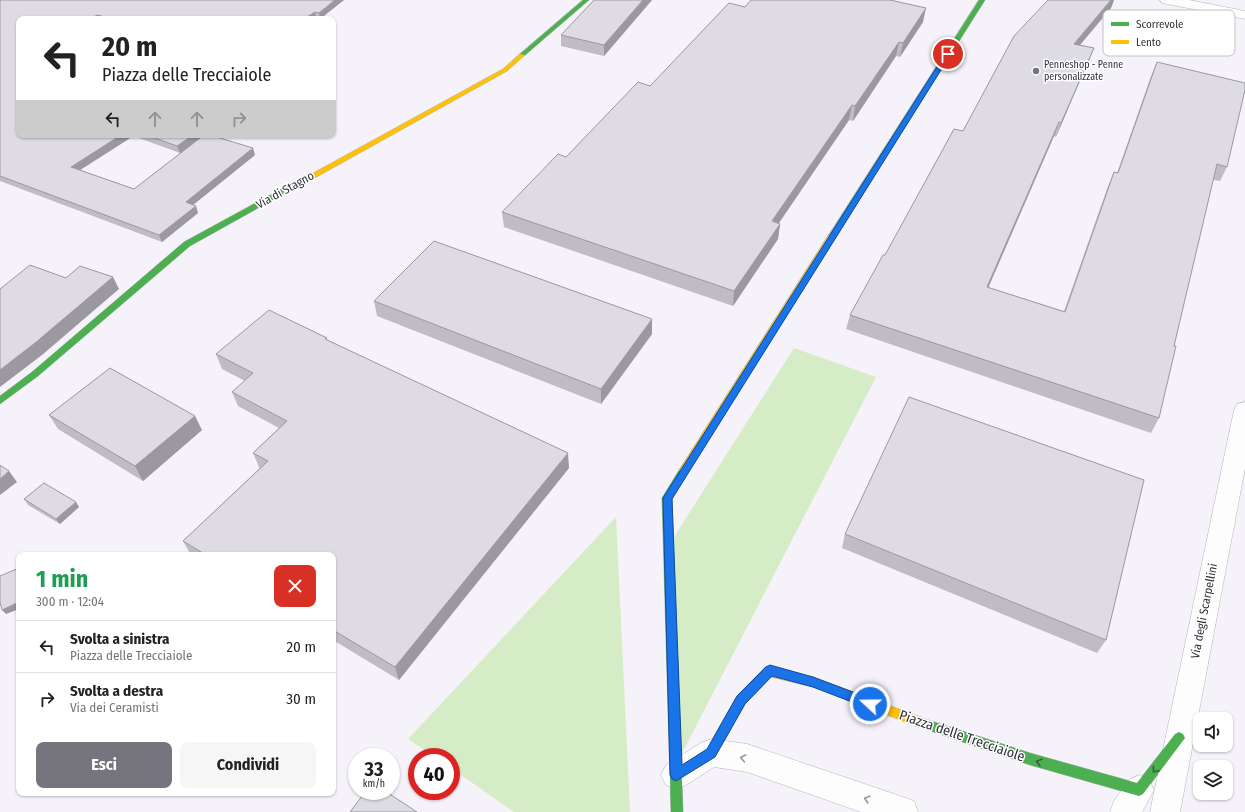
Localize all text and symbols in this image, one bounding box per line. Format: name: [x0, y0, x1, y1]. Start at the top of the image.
legend: [1103, 10, 1235, 56]
text: Scorrevole: [1136, 18, 1183, 31]
text: 20 m: [102, 30, 157, 63]
icon: left: [36, 32, 88, 84]
text: Lento: [1136, 36, 1161, 49]
pin: [931, 37, 965, 71]
icon: arrive: [937, 43, 959, 65]
place label: Penneshop - Penne personalizzate: [1044, 59, 1123, 83]
text: Piazza delle Trecciaiole: [102, 64, 271, 86]
marker: Penneshop - Penne personalizzate: [1031, 66, 1041, 76]
icon: left: [102, 108, 124, 130]
icon: ahead: [144, 108, 166, 130]
icon: ahead: [186, 108, 208, 130]
icon: right: [228, 108, 250, 130]
street label: Via di Stagno: [254, 168, 316, 212]
street label: Via degli Scarpellini: [1188, 562, 1220, 660]
text: 1 min: [36, 565, 88, 593]
button: close: [274, 565, 316, 607]
text: 300 m · 12:04: [36, 594, 104, 609]
text: Svolta a sinistra: [70, 630, 170, 648]
icon: left: [36, 636, 58, 658]
text: 20 m: [287, 638, 316, 656]
text: Piazza delle Trecciaiole: [70, 648, 192, 663]
text: Svolta a destra: [70, 682, 163, 700]
position arrow: [849, 683, 891, 725]
icon: right: [36, 688, 58, 710]
text: 30 m: [286, 690, 316, 708]
text: Via dei Ceramisti: [70, 700, 159, 715]
street label: Piazza delle Trecciaiole: [897, 707, 1027, 766]
map controls: [1193, 712, 1233, 800]
button: sound: [1193, 712, 1233, 752]
button: Esci: [36, 742, 172, 788]
button: Condividi: [180, 742, 316, 788]
speed limit sign: 40: [408, 748, 460, 800]
one-way arrow: [740, 755, 747, 763]
text: 33: [365, 757, 383, 781]
one-way arrow: [1036, 758, 1043, 767]
button: layers: [1193, 760, 1233, 800]
one-way arrow: [1153, 765, 1160, 772]
text: km/h: [363, 778, 385, 790]
one-way arrow: [863, 796, 870, 804]

